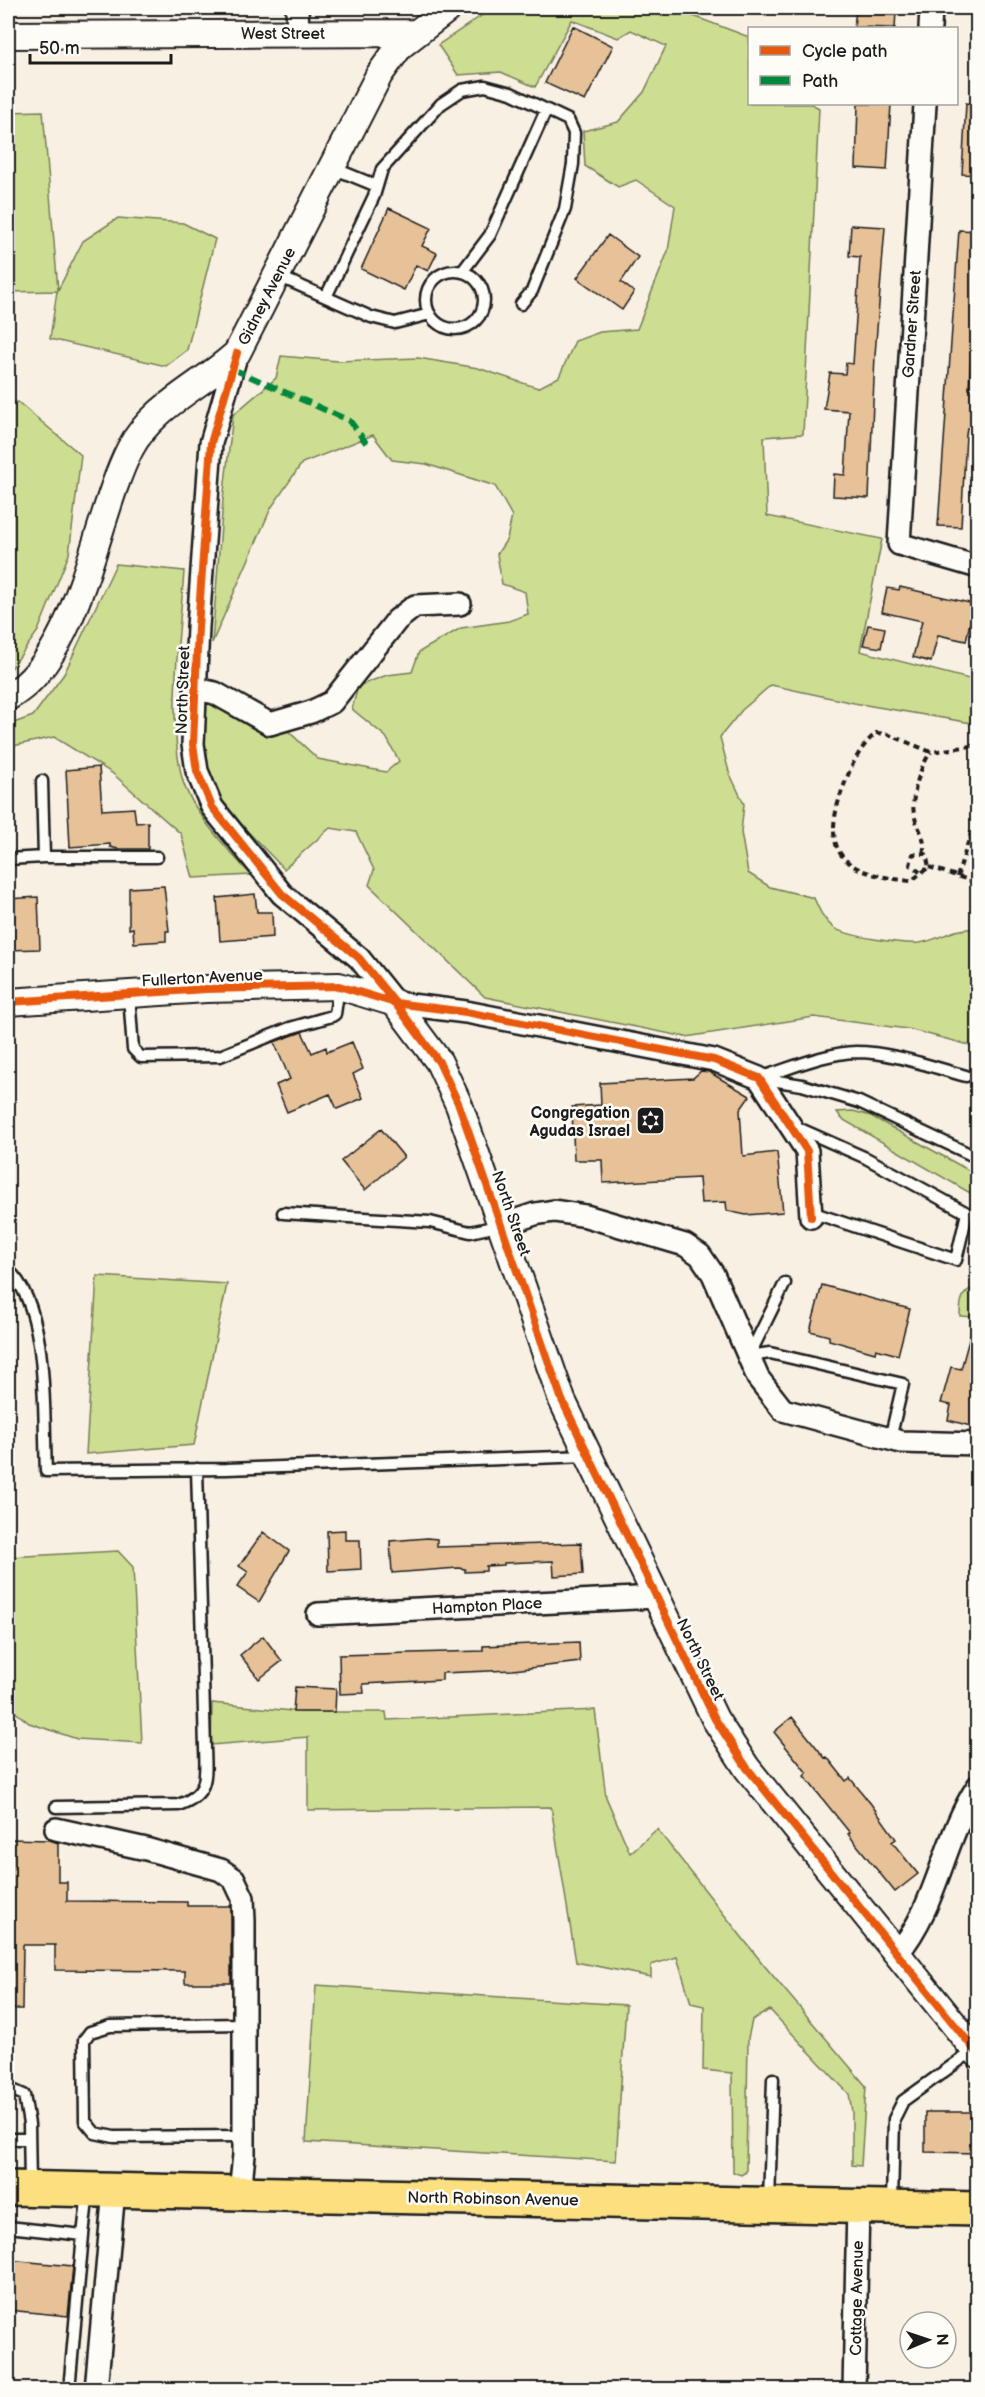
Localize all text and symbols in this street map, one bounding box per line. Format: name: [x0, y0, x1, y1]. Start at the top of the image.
street label: West Street: [241, 25, 325, 44]
scale bar: [30, 27, 171, 65]
legend: [748, 27, 958, 105]
text: 50 m: [39, 38, 80, 59]
text: Cycle path: [802, 41, 888, 62]
text: Path: [802, 71, 838, 92]
street label: Gidney Avenue: [234, 244, 300, 349]
street label: Gardner Street: [899, 270, 926, 379]
street label: North Street: [172, 645, 195, 735]
street label: Fullerton Avenue: [141, 966, 264, 991]
place label: Congregation Agudas Israel: [529, 1104, 630, 1141]
synagogue icon: Congregation Agudas Israel: [635, 1105, 667, 1137]
street label: North Street: [487, 1168, 534, 1259]
street label: Hampton Place: [431, 1594, 543, 1619]
street label: North Street: [672, 1616, 728, 1704]
street label: North Robinson Avenue: [407, 2189, 579, 2211]
street label: Cottage Avenue: [847, 2240, 868, 2356]
north arrow: [898, 2310, 958, 2370]
text: N: [932, 2333, 951, 2346]

